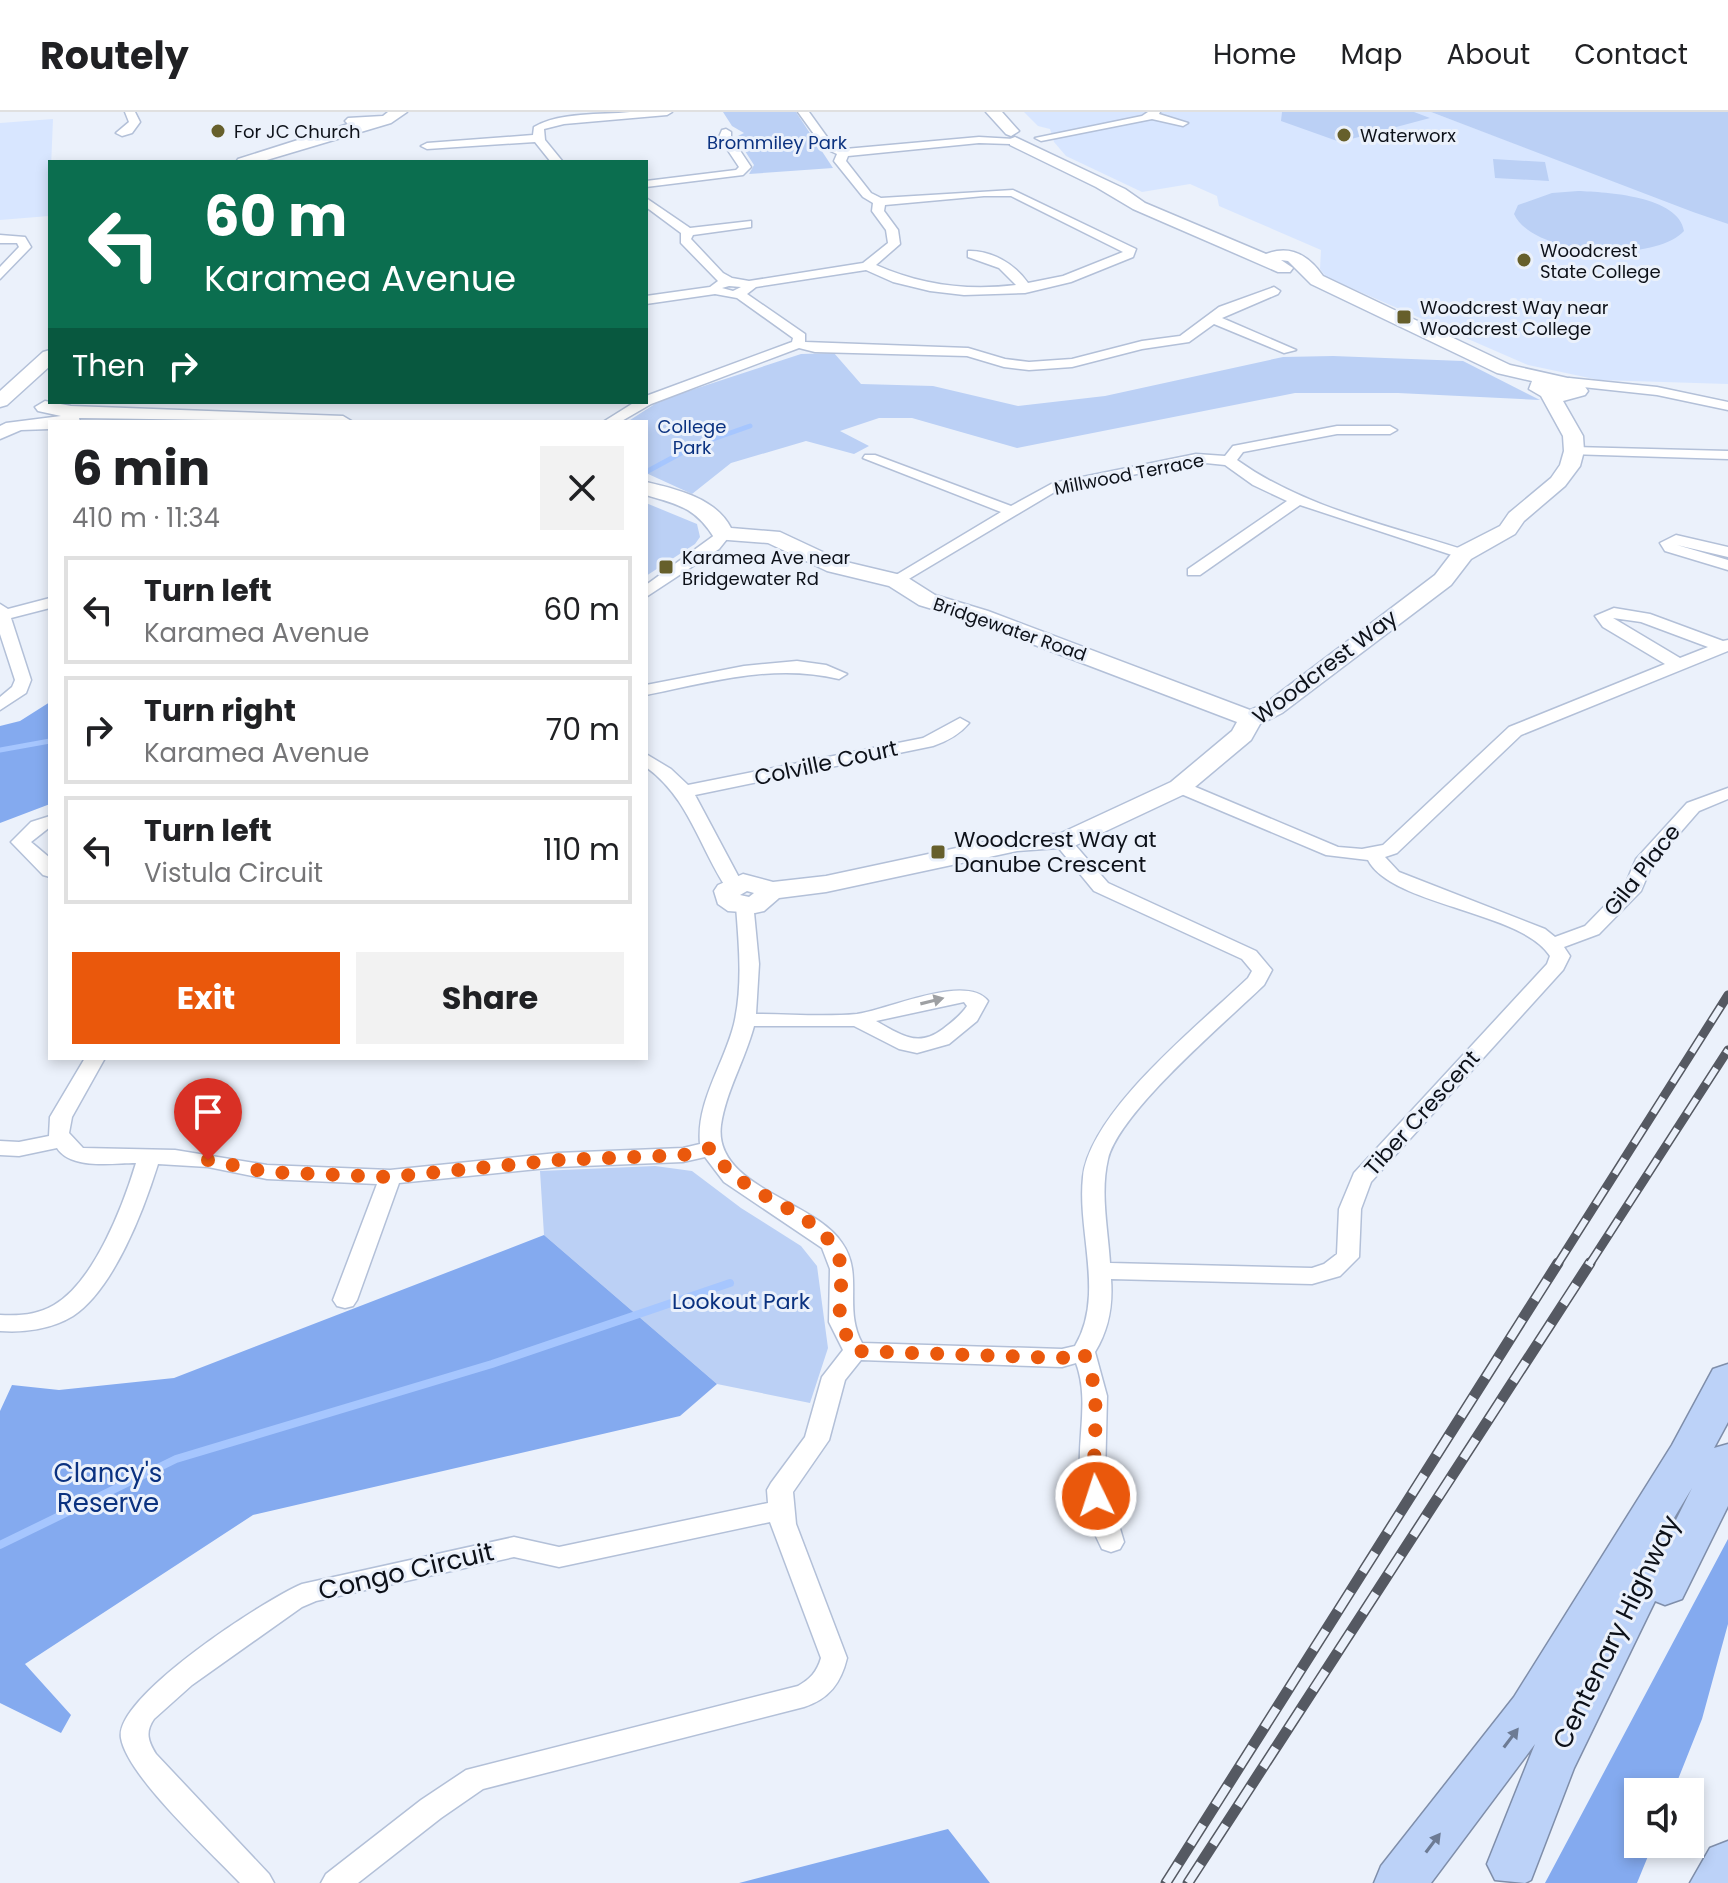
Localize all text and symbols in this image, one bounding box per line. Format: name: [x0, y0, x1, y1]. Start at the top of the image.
text: Routely: [40, 29, 189, 82]
text: Home: [1213, 35, 1296, 74]
text: Map: [1340, 35, 1402, 74]
text: About: [1446, 35, 1530, 74]
text: Contact: [1574, 35, 1688, 74]
place label: For JC Church: [234, 119, 360, 144]
marker: For JC Church: [209, 122, 227, 140]
place label: Waterworx: [1360, 123, 1456, 148]
marker: Waterworx: [1335, 126, 1353, 144]
park label: Brommiley Park: [707, 130, 848, 155]
text: 60 m: [204, 177, 347, 256]
icon: left: [72, 192, 176, 296]
place label: Woodcrest State College: [1540, 238, 1661, 284]
marker: Woodcrest State College: [1515, 251, 1533, 269]
text: Karamea Avenue: [204, 253, 516, 304]
place label: Woodcrest Way near Woodcrest College: [1420, 295, 1609, 341]
marker: Woodcrest Way near Woodcrest College: [1395, 308, 1413, 326]
text: Then: [72, 344, 145, 387]
icon: right: [161, 344, 205, 388]
park label: College Park: [658, 414, 726, 460]
text: 6 min: [72, 435, 210, 502]
button: close: [540, 446, 624, 530]
street label: Millwood Terrace: [1052, 447, 1206, 501]
text: 410 m · 11:34: [72, 500, 220, 536]
place label: Karamea Ave near Bridgewater Rd: [682, 545, 851, 591]
marker: Karamea Ave near Bridgewater Rd: [657, 558, 675, 576]
text: Turn left: [144, 569, 272, 612]
icon: left: [76, 588, 120, 632]
text: 60 m: [543, 588, 620, 631]
street label: Bridgewater Road: [930, 591, 1090, 667]
street label: Woodcrest Way: [1246, 602, 1404, 732]
text: Karamea Avenue: [144, 615, 369, 651]
text: Turn right: [144, 689, 296, 732]
icon: right: [76, 708, 120, 752]
text: 70 m: [546, 708, 620, 751]
street label: Colville Court: [751, 733, 901, 793]
text: Karamea Avenue: [144, 735, 369, 771]
text: Turn left: [144, 809, 272, 852]
street label: Gila Place: [1596, 818, 1688, 922]
place label: Woodcrest Way at Danube Crescent: [954, 824, 1157, 880]
icon: left: [76, 828, 120, 872]
text: 110 m: [543, 828, 620, 871]
marker: Woodcrest Way at Danube Crescent: [929, 843, 947, 861]
text: Vistula Circuit: [144, 855, 323, 891]
button: Exit: [72, 952, 340, 1044]
button: Share: [356, 952, 624, 1044]
one-way arrow: [920, 994, 945, 1007]
street label: Tiber Crescent: [1357, 1043, 1487, 1183]
pin: [174, 1078, 242, 1160]
icon: arrive: [186, 1090, 230, 1134]
park label: Lookout Park: [672, 1286, 811, 1317]
position arrow: [1054, 1454, 1138, 1538]
park label: Clancy's Reserve: [54, 1455, 162, 1521]
street label: Centenary Highway: [1544, 1509, 1688, 1755]
street label: Congo Circuit: [315, 1533, 497, 1609]
one-way arrow: [1503, 1728, 1519, 1749]
map controls: [1624, 1778, 1704, 1858]
button: sound: [1624, 1778, 1704, 1858]
one-way arrow: [1424, 1832, 1440, 1853]

